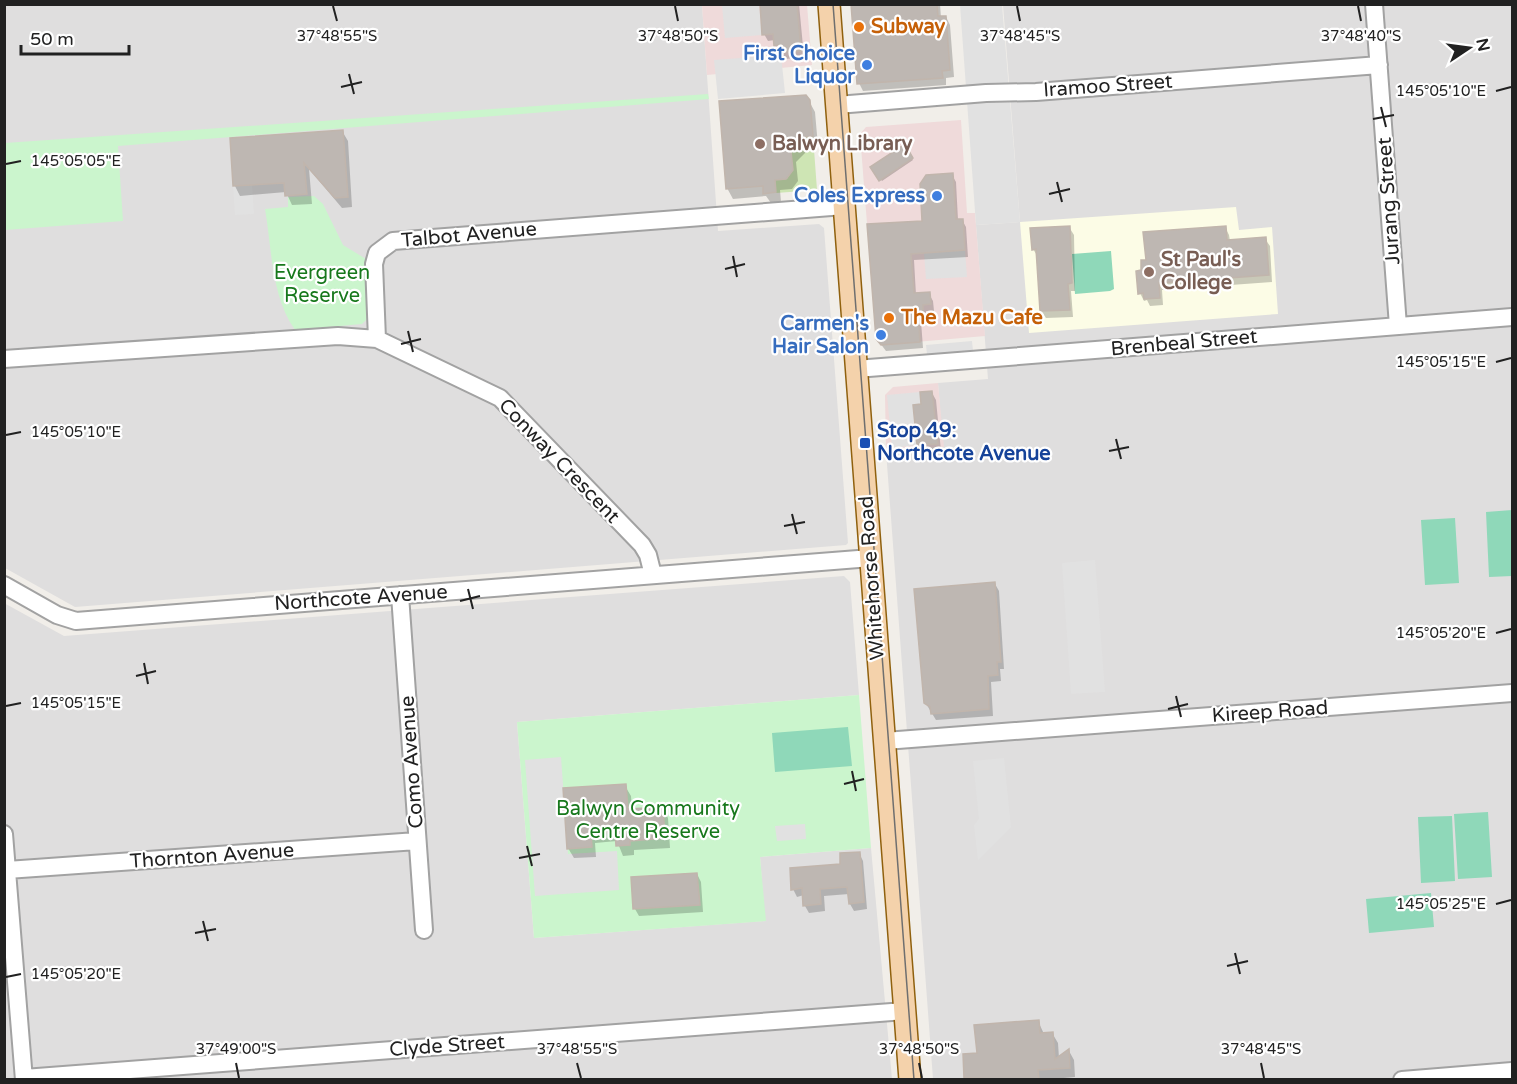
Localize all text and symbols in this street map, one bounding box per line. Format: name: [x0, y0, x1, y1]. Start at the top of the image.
place label: Subway: [871, 15, 946, 39]
scale bar: [21, 18, 129, 56]
north arrow: [1439, 18, 1499, 78]
marker: Subway: [852, 20, 866, 34]
text: 37°48'55"S: [297, 27, 377, 45]
text: 37°48'50"S: [638, 27, 718, 45]
text: 37°48'45"S: [980, 27, 1060, 45]
text: 37°48'40"S: [1321, 27, 1401, 45]
text: 50 m: [30, 28, 74, 50]
text: N: [1471, 36, 1494, 53]
place label: First Choice Liquor: [743, 42, 855, 89]
marker: First Choice Liquor: [860, 58, 874, 72]
street label: Iramoo Street: [1043, 69, 1174, 102]
text: 145°05'10"E: [1396, 82, 1486, 100]
place label: Balwyn Library: [772, 132, 913, 156]
street label: Jurang Street: [1373, 136, 1405, 265]
marker: Balwyn Library: [753, 137, 767, 151]
text: 145°05'05"E: [31, 152, 121, 170]
place label: Coles Express: [794, 184, 925, 208]
marker: Coles Express: [930, 189, 944, 203]
street label: Talbot Avenue: [400, 217, 538, 253]
place label: St Paul's College: [1161, 248, 1241, 295]
park label: Evergreen Reserve: [274, 261, 370, 308]
marker: St Paul's College: [1142, 265, 1156, 279]
place label: The Mazu Cafe: [900, 306, 1043, 330]
marker: The Mazu Cafe: [882, 311, 896, 325]
place label: Carmen's Hair Salon: [772, 312, 869, 359]
street label: Brenbeal Street: [1110, 325, 1259, 361]
marker: Carmen's Hair Salon: [874, 328, 888, 342]
text: 145°05'15"E: [1396, 353, 1486, 371]
street label: Conway Crescent: [493, 394, 625, 529]
place label: Stop 49: Northcote Avenue: [877, 419, 1051, 466]
text: 145°05'10"E: [31, 423, 121, 441]
marker: Stop 49: Northcote Avenue: [858, 436, 872, 450]
street label: Whitehorse Road: [854, 495, 890, 661]
street label: Northcote Avenue: [274, 580, 448, 616]
text: 145°05'20"E: [1396, 624, 1486, 642]
text: 145°05'15"E: [31, 694, 121, 712]
street label: Como Avenue: [395, 695, 429, 829]
street label: Kireep Road: [1211, 696, 1329, 728]
park label: Balwyn Community Centre Reserve: [556, 797, 740, 844]
street label: Thornton Avenue: [129, 838, 295, 874]
text: 145°05'25"E: [1396, 895, 1486, 913]
text: 145°05'20"E: [31, 965, 121, 983]
street label: Clyde Street: [388, 1030, 506, 1062]
text: 37°49'00"S: [196, 1040, 276, 1058]
text: 37°48'55"S: [537, 1040, 617, 1058]
text: 37°48'50"S: [879, 1040, 959, 1058]
text: 37°48'45"S: [1221, 1040, 1301, 1058]

